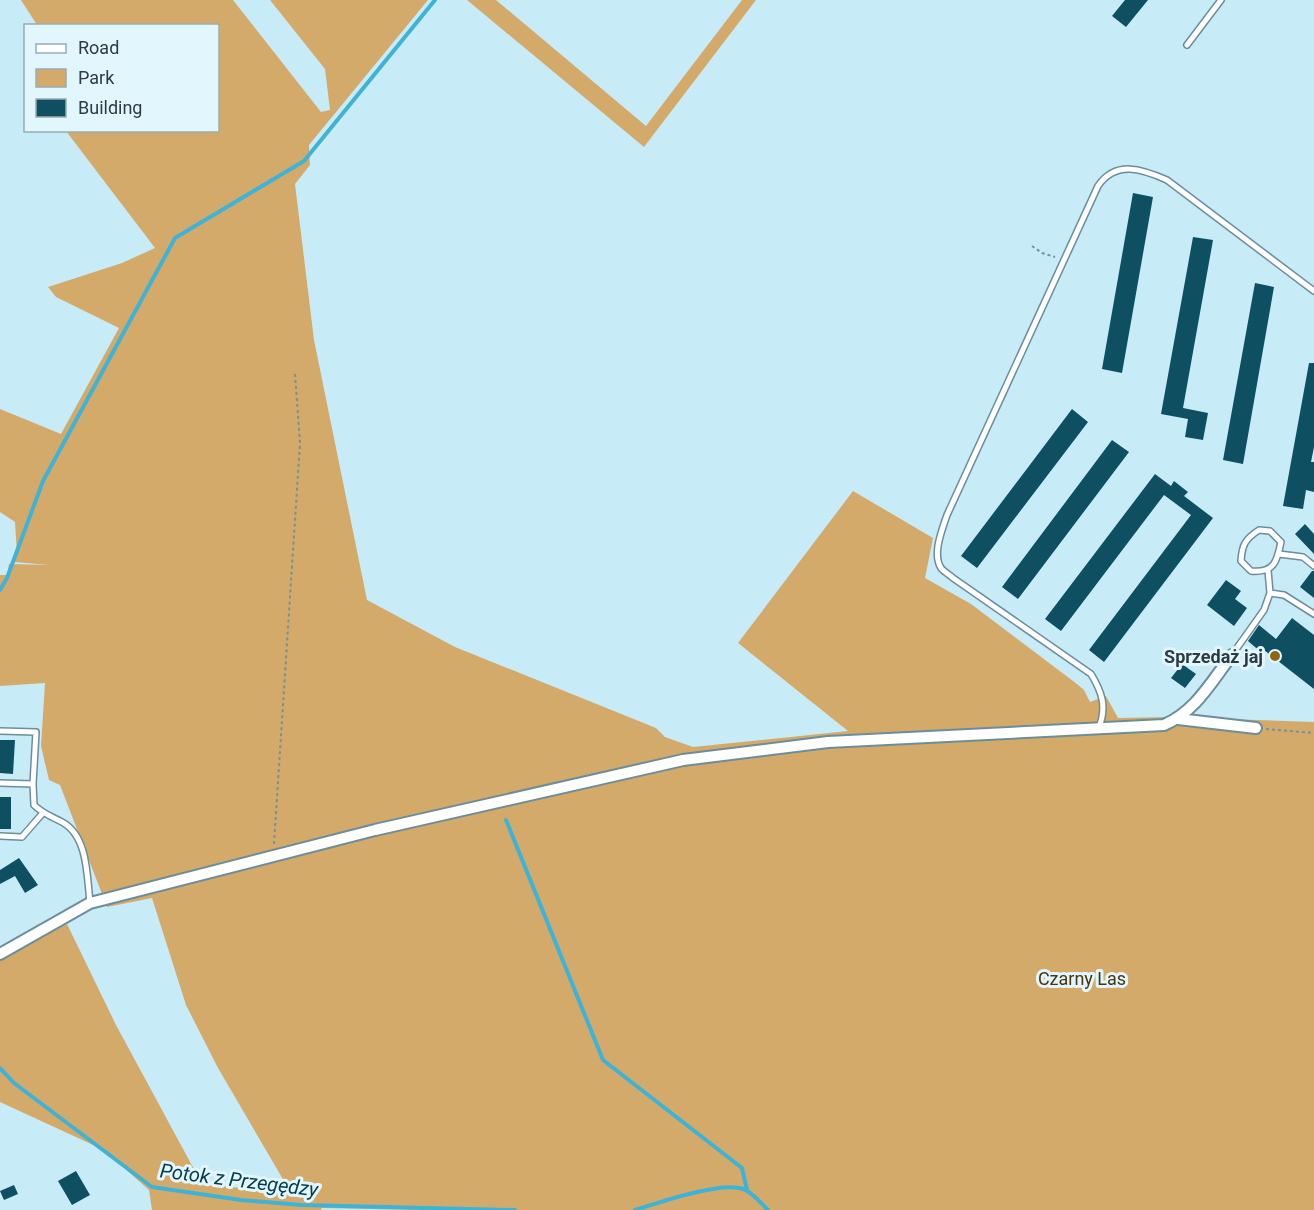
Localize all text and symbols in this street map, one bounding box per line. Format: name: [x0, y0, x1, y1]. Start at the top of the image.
legend: [24, 24, 219, 132]
text: Road: [78, 37, 119, 58]
text: Park: [78, 67, 115, 88]
text: Building: [78, 97, 142, 118]
place label: Sprzedaż jaj: [1164, 646, 1263, 667]
marker: Sprzedaż jaj: [1268, 649, 1282, 663]
park label: Czarny Las: [1038, 968, 1126, 989]
water label: Potok z Przegędzy: [159, 1158, 320, 1202]

